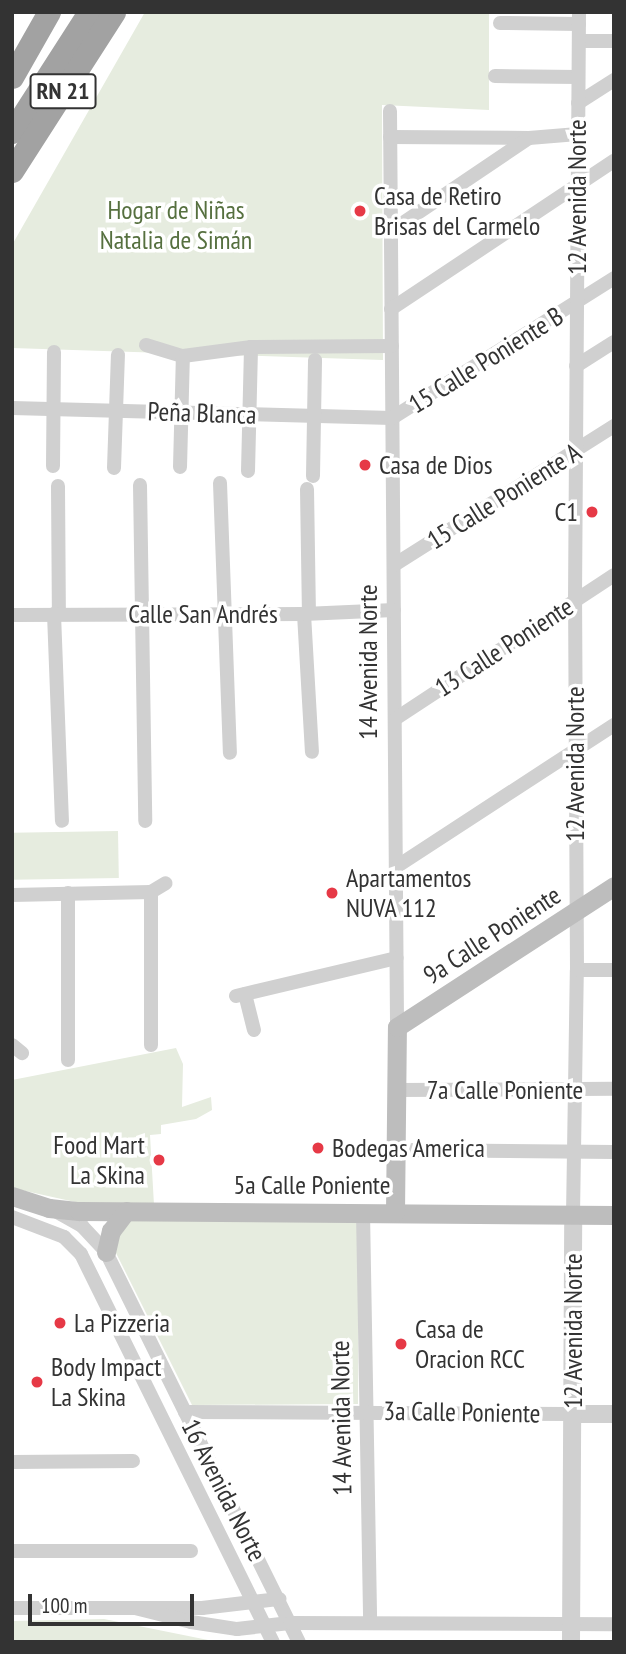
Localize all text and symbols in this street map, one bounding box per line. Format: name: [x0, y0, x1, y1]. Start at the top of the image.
road number: RN 21: [28, 70, 98, 112]
street label: 12 Avenida Norte: [561, 119, 593, 275]
place label: Casa de Retiro Brisas del Carmelo: [374, 180, 540, 242]
park label: Hogar de Niñas Natalia de Simán: [100, 194, 252, 256]
marker: Casa de Retiro Brisas del Carmelo: [352, 203, 368, 219]
street label: 15 Calle Poniente B: [403, 300, 569, 420]
street label: Peña Blanca: [147, 396, 257, 430]
street label: 15 Calle Poniente A: [421, 436, 587, 556]
place label: Casa de Dios: [379, 449, 492, 481]
marker: Casa de Dios: [357, 457, 373, 473]
place label: C1: [554, 496, 578, 528]
marker: C1: [584, 504, 600, 520]
street label: 14 Avenida Norte: [352, 584, 384, 740]
street label: 13 Calle Poniente: [429, 591, 579, 703]
street label: Calle San Andrés: [128, 598, 278, 630]
street label: 12 Avenida Norte: [559, 686, 591, 842]
place label: Apartamentos NUVA 112: [346, 862, 471, 924]
street label: 9a Calle Poniente: [418, 879, 566, 991]
marker: Apartamentos NUVA 112: [324, 885, 340, 901]
street label: 7a Calle Poniente: [427, 1074, 583, 1106]
place label: Food Mart La Skina: [53, 1129, 145, 1190]
place label: Bodegas America: [332, 1132, 486, 1164]
marker: Bodegas America: [310, 1140, 326, 1156]
marker: Food Mart La Skina: [151, 1152, 167, 1168]
street label: 5a Calle Poniente: [233, 1169, 391, 1201]
street label: 12 Avenida Norte: [557, 1253, 589, 1409]
place label: La Pizzeria: [74, 1307, 170, 1339]
place label: Casa de Oracion RCC: [415, 1313, 525, 1374]
marker: La Pizzeria: [52, 1315, 68, 1331]
marker: Casa de Oracion RCC: [393, 1336, 409, 1352]
street label: 14 Avenida Norte: [324, 1340, 358, 1496]
place label: Body Impact La Skina: [51, 1351, 162, 1412]
marker: Body Impact La Skina: [29, 1374, 45, 1390]
street label: 3a Calle Poniente: [383, 1395, 541, 1429]
street label: 16 Avenida Norte: [175, 1413, 273, 1567]
scale bar: [32, 1580, 198, 1624]
text: 100 m: [41, 1592, 87, 1619]

